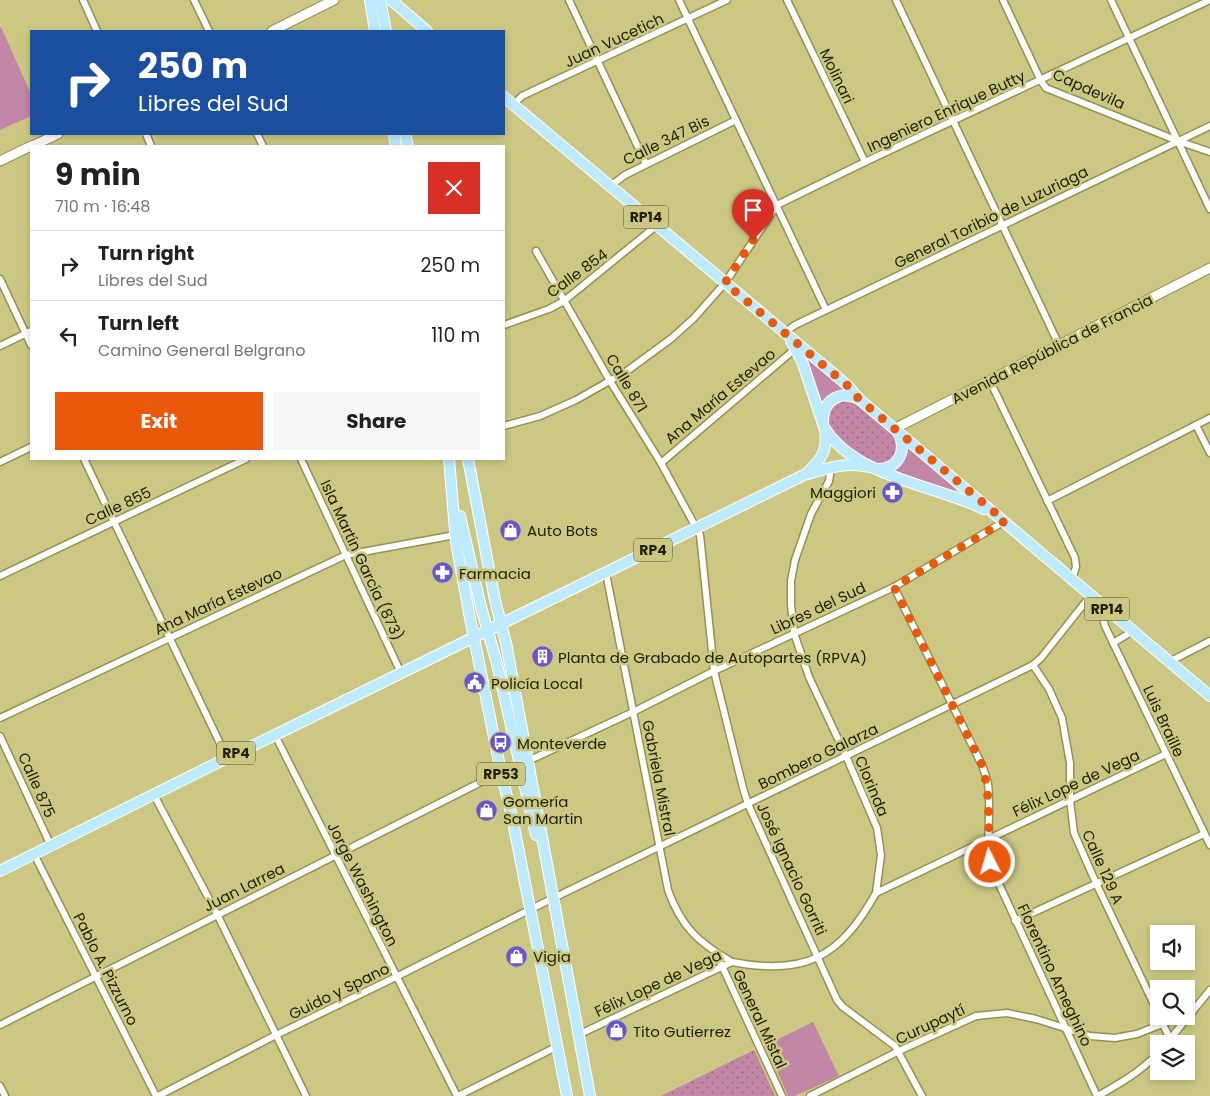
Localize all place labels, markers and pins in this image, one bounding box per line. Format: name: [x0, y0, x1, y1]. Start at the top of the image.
pin: [732, 189, 774, 240]
pharmacy icon: Maggiori: [880, 480, 904, 504]
place label: Maggiori: [810, 482, 876, 503]
shop icon: Auto Bots: [499, 518, 523, 542]
place label: Auto Bots: [527, 520, 598, 541]
pharmacy icon: Farmacia: [431, 561, 455, 585]
place label: Farmacia: [459, 563, 531, 584]
building icon: Planta de Grabado de Autopartes (RPVA): [530, 645, 554, 669]
place label: Planta de Grabado de Autopartes (RPVA): [558, 647, 867, 668]
public building icon: Policía Local: [463, 671, 487, 695]
place label: Policía Local: [491, 673, 583, 694]
bus stop icon: Monteverde: [489, 731, 513, 755]
place label: Monteverde: [517, 733, 607, 754]
place label: Gomería San Martin: [503, 791, 583, 829]
shop icon: Gomería San Martin: [475, 798, 499, 822]
shop icon: Vigia: [505, 944, 529, 968]
place label: Vigia: [533, 946, 571, 967]
shop icon: Tito Gutierrez: [605, 1019, 629, 1043]
place label: Tito Gutierrez: [633, 1021, 731, 1042]

